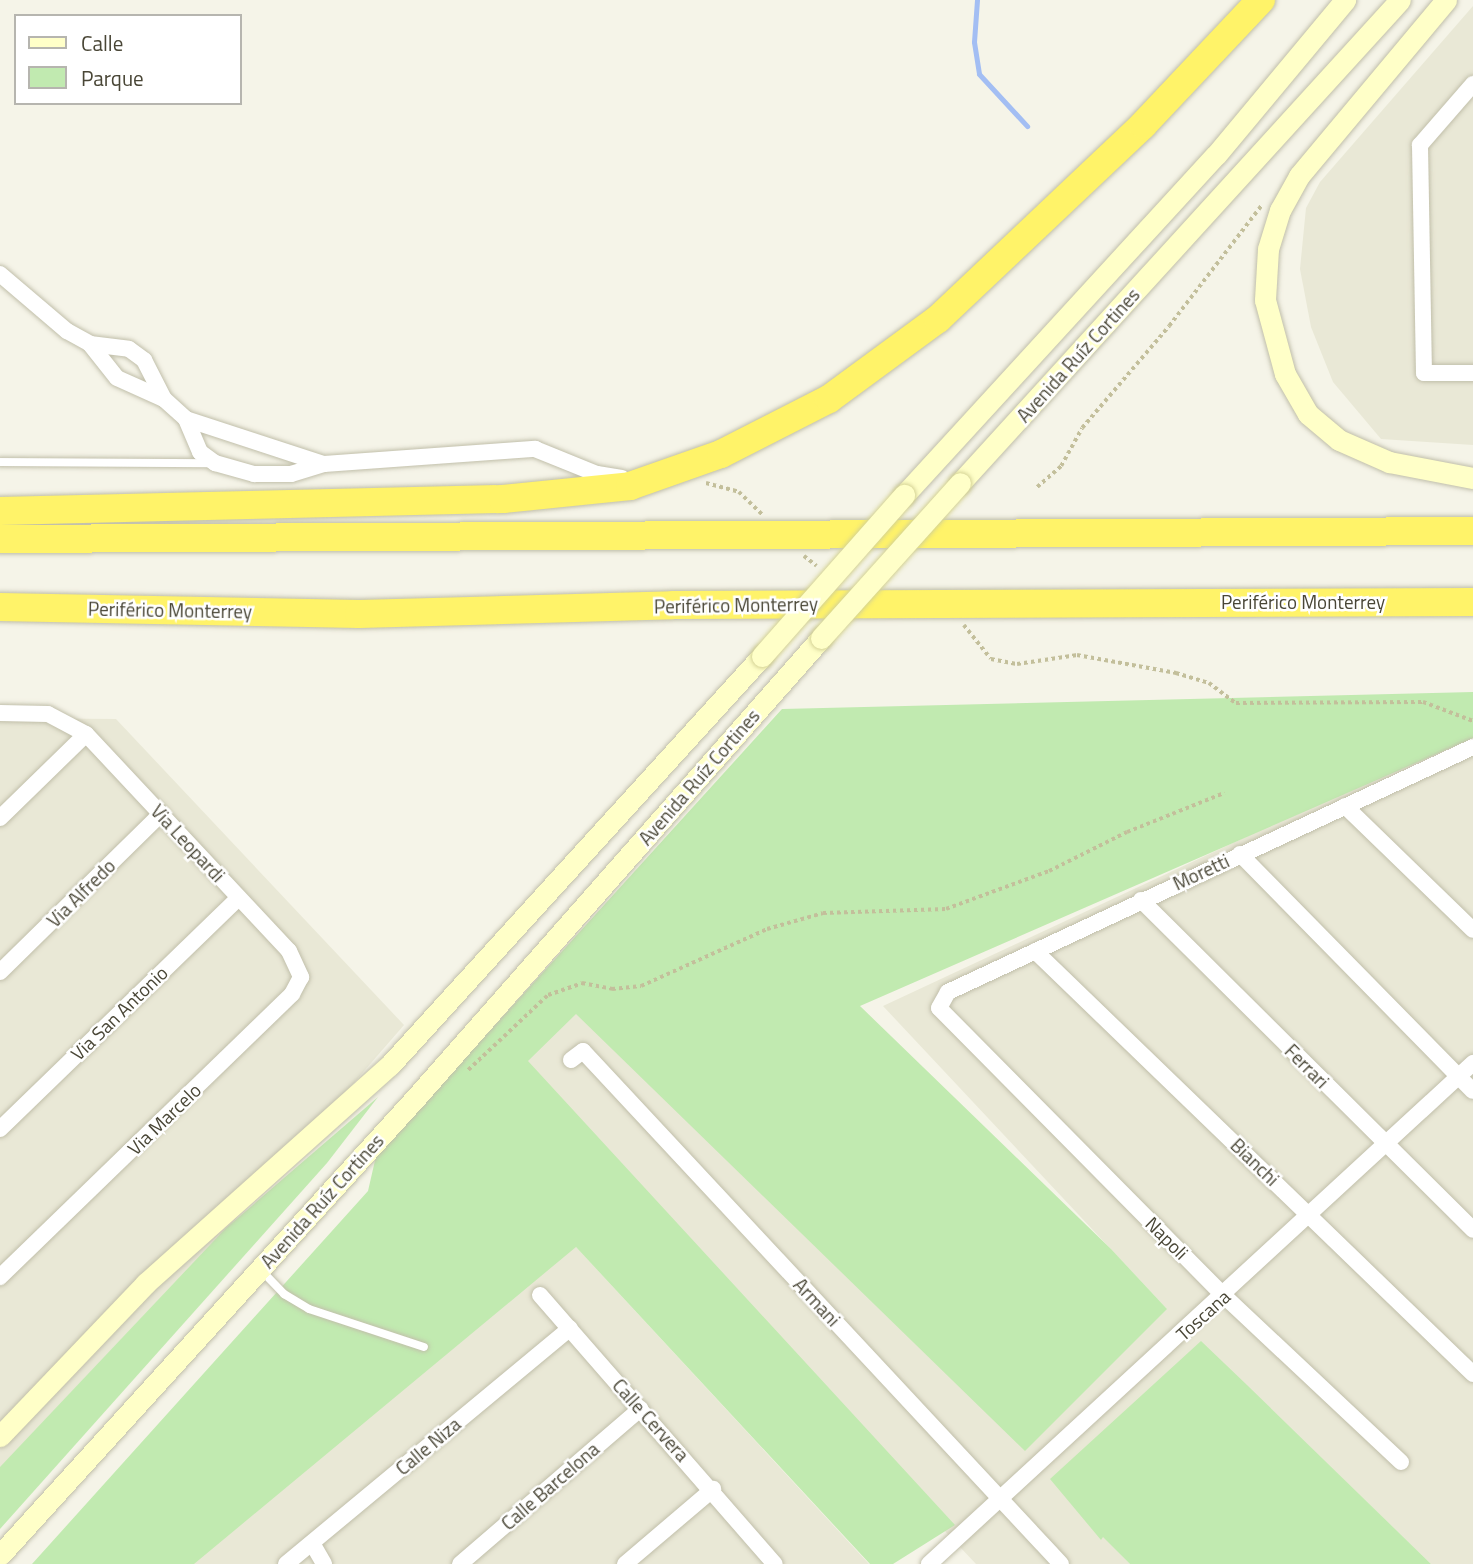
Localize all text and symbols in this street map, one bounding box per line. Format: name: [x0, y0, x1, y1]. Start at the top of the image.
legend: [14, 14, 242, 105]
text: Calle: [81, 27, 123, 59]
text: Parque: [81, 62, 144, 94]
street label: Avenida Ruíz Cortines: [1012, 283, 1144, 427]
street label: Periférico Monterrey: [1221, 591, 1385, 613]
street label: Periférico Monterrey: [654, 592, 818, 618]
street label: Periférico Monterrey: [88, 597, 252, 623]
street label: Avenida Ruíz Cortines: [634, 704, 764, 850]
street label: Via Leopardi: [146, 800, 230, 886]
street label: Moretti: [1169, 849, 1233, 895]
street label: Via Alfredo: [42, 854, 120, 932]
street label: Via San Antonio: [66, 961, 172, 1065]
street label: Ferrari: [1280, 1039, 1334, 1093]
street label: Via Marcelo: [123, 1079, 205, 1159]
street label: Avenida Ruíz Cortines: [256, 1129, 388, 1273]
street label: Bianchi: [1226, 1134, 1284, 1190]
street label: Napoli: [1141, 1212, 1193, 1264]
street label: Armani: [789, 1273, 845, 1331]
street label: Toscana: [1171, 1285, 1235, 1345]
street label: Calle Cervera: [608, 1374, 694, 1466]
street label: Calle Niza: [391, 1412, 465, 1480]
street label: Calle Barcelona: [497, 1437, 603, 1535]

